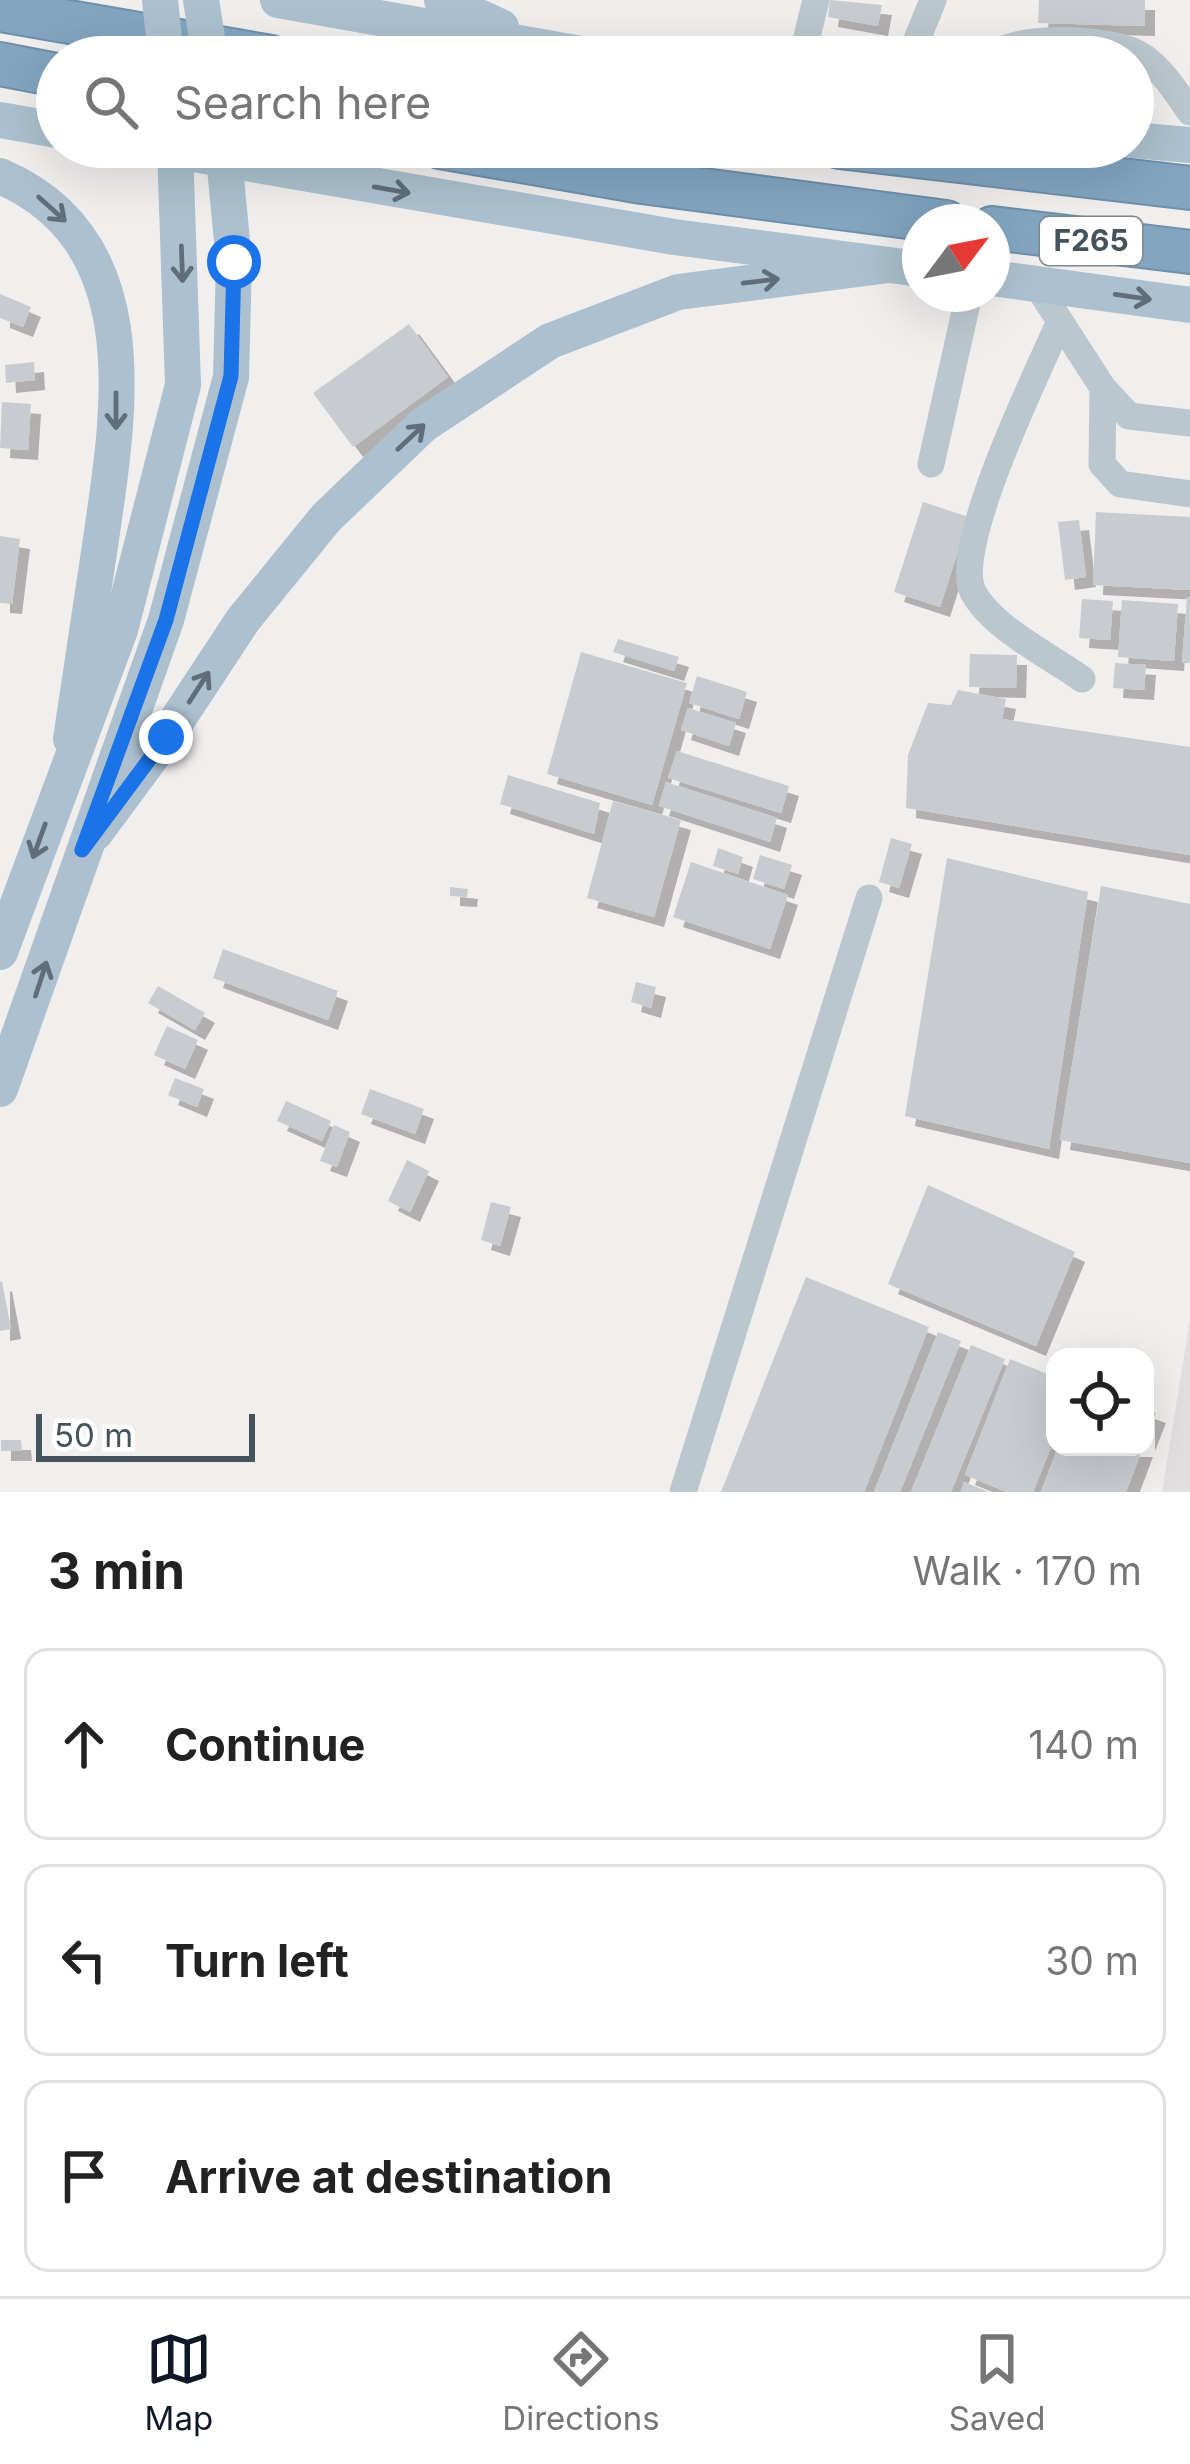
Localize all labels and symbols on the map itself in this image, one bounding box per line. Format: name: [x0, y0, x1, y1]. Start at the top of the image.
one-way arrow: [371, 179, 410, 202]
one-way arrow: [37, 195, 67, 222]
north arrow: [902, 204, 1010, 312]
road number: F265: [1040, 217, 1142, 265]
route start: [207, 235, 261, 289]
one-way arrow: [171, 244, 194, 283]
one-way arrow: [741, 269, 780, 292]
one-way arrow: [1112, 287, 1151, 309]
one-way arrow: [105, 391, 127, 430]
one-way arrow: [395, 424, 425, 451]
one-way arrow: [187, 670, 212, 704]
route end: [139, 710, 193, 764]
one-way arrow: [27, 822, 49, 859]
one-way arrow: [31, 961, 53, 999]
scale bar: [36, 1408, 255, 1461]

